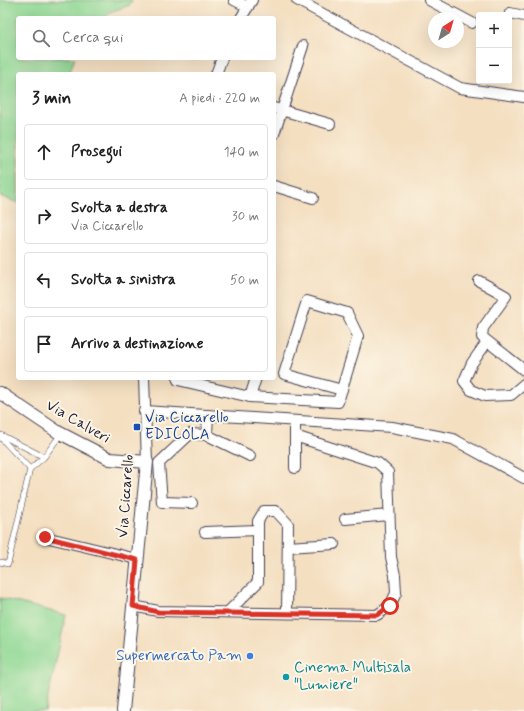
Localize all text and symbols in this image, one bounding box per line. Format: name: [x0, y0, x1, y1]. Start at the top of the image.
north arrow: [428, 12, 464, 48]
map controls: [476, 12, 512, 84]
button: +: [476, 12, 512, 48]
search box: [16, 16, 276, 60]
icon: search: [30, 27, 52, 49]
text: Cerca qui: [62, 28, 123, 48]
button: −: [476, 48, 512, 84]
text: 3 min: [32, 87, 71, 109]
text: A piedi · 220 m: [179, 90, 260, 107]
icon: ahead: [33, 141, 55, 163]
text: Prosegui: [71, 142, 122, 162]
text: 140 m: [224, 144, 259, 161]
text: Svolta a destra: [71, 198, 168, 218]
icon: right: [33, 205, 55, 227]
text: 30 m: [232, 208, 259, 225]
text: Via Ciccarello: [71, 218, 143, 235]
icon: left: [33, 269, 55, 291]
text: Svolta a sinistra: [71, 270, 176, 290]
text: 50 m: [230, 272, 259, 289]
icon: arrive: [33, 333, 55, 355]
text: Arrivo a destinazione: [71, 334, 204, 354]
street label: Via Calveri: [42, 396, 114, 448]
place label: Via Ciccarello EDICOLA: [145, 408, 229, 445]
marker: Via Ciccarello EDICOLA: [132, 422, 142, 432]
street label: Via Ciccarello: [113, 453, 139, 538]
route end: [36, 528, 54, 546]
route start: [381, 597, 399, 615]
place label: Supermercato Pam: [116, 646, 242, 666]
marker: Supermercato Pam: [245, 651, 255, 661]
place label: Cinema Multisala "Lumiere": [294, 658, 411, 695]
marker: Cinema Multisala "Lumiere": [281, 672, 291, 682]

